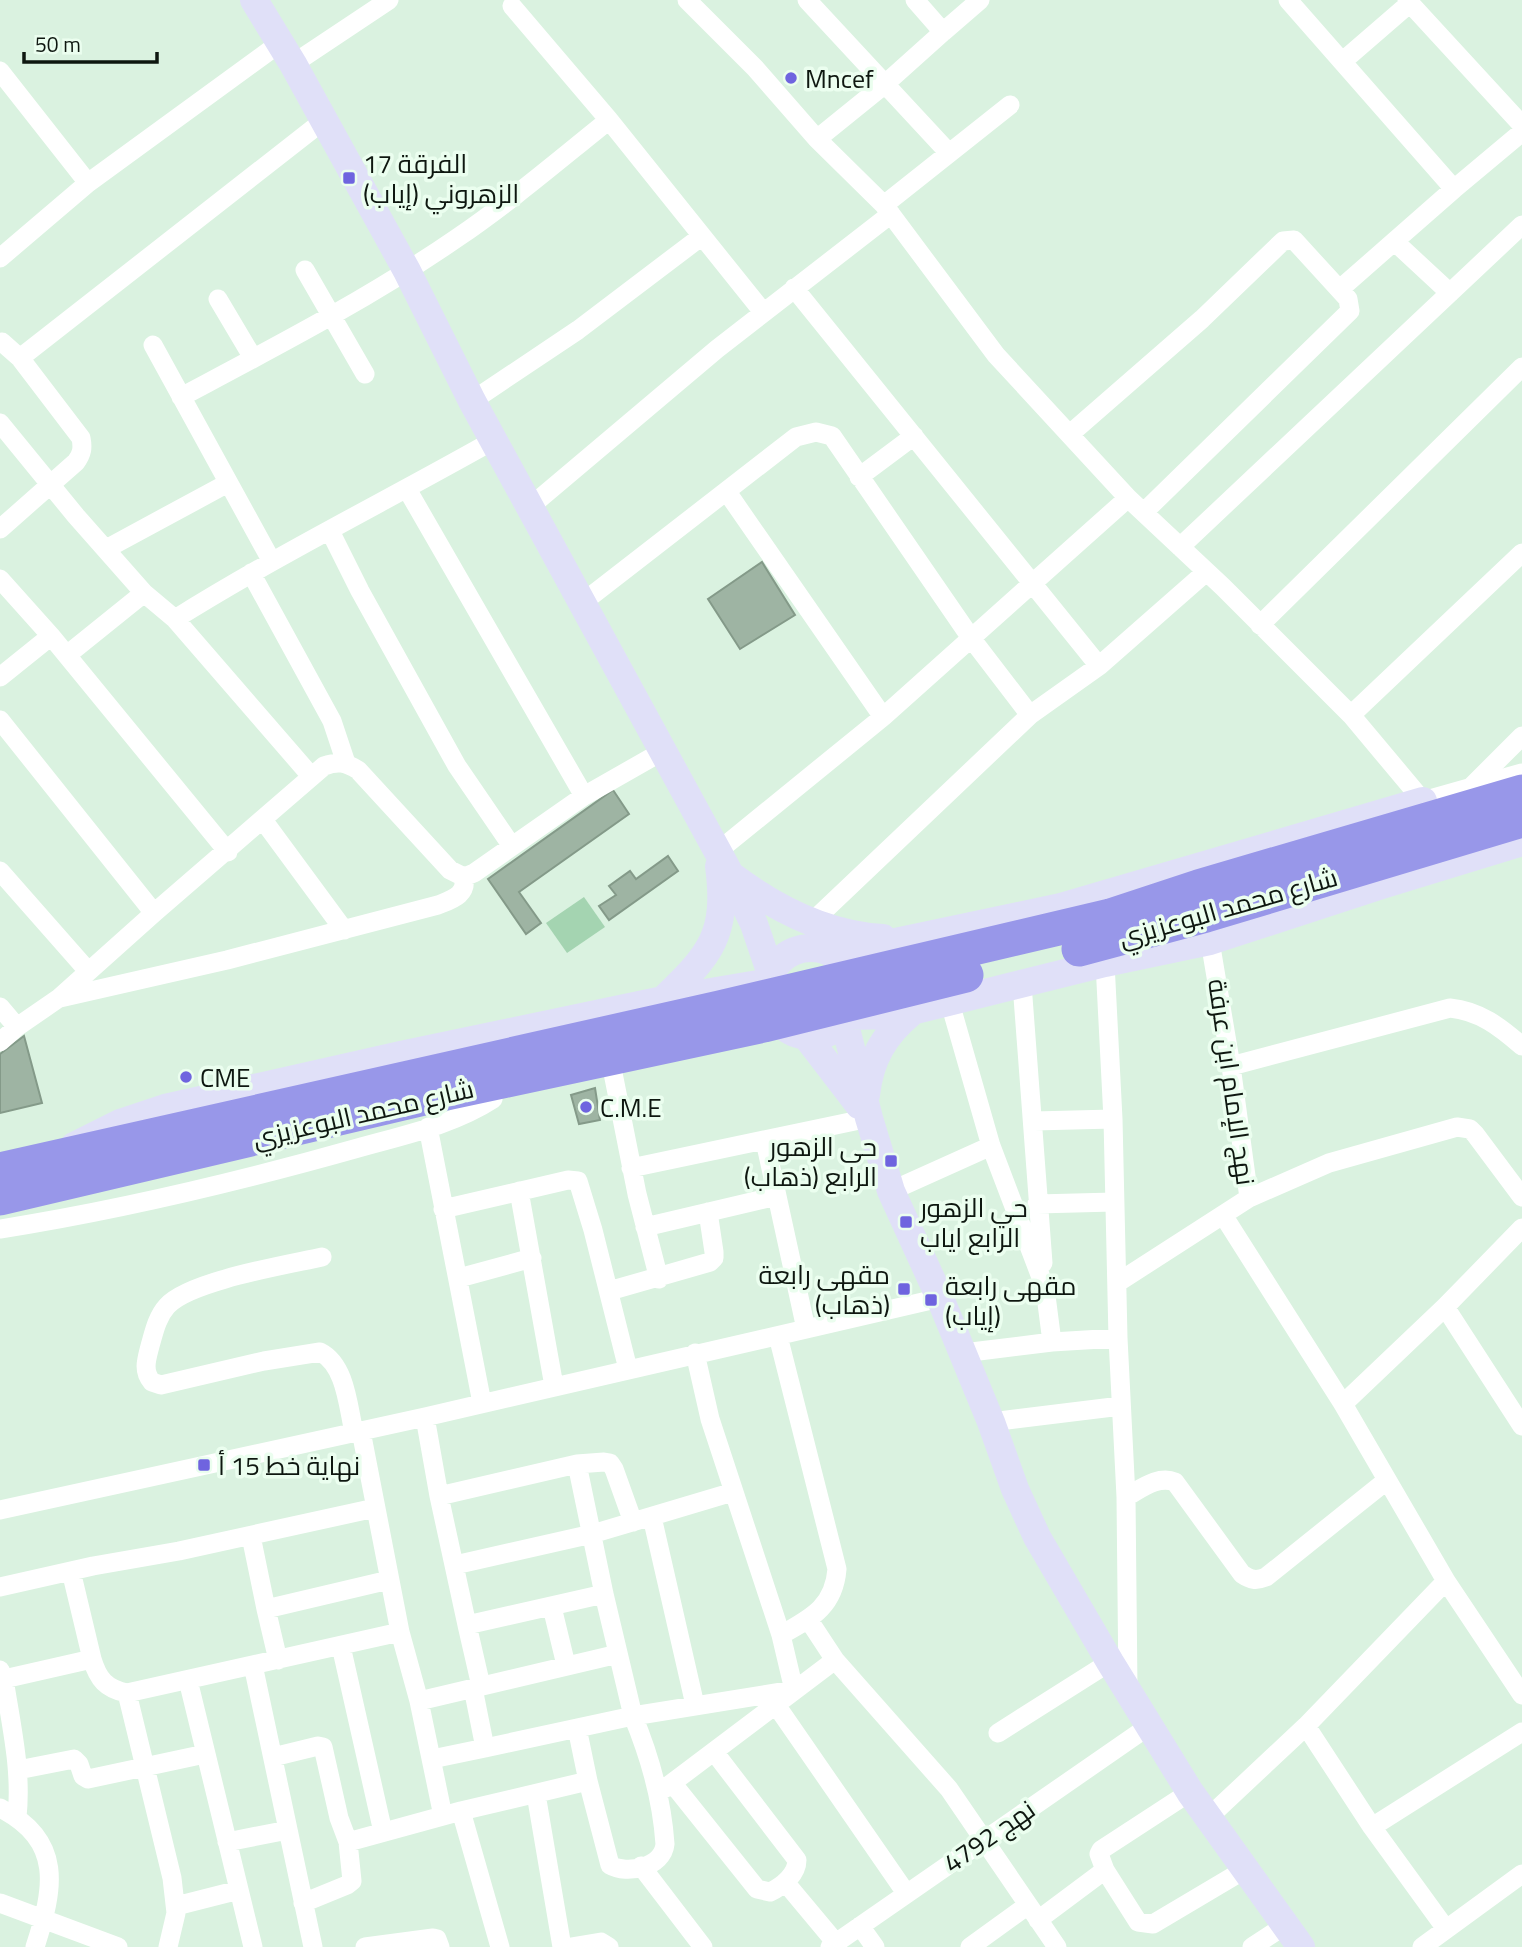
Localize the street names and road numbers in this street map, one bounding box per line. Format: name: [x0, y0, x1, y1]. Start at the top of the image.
street label: شارع محمد البوعزيزي: [1114, 857, 1342, 958]
street label: نهج الإمام ابن عرفة: [1198, 976, 1266, 1188]
street label: شارع محمد البوعزيزي: [249, 1069, 478, 1158]
street label: نهج 4792: [935, 1790, 1043, 1882]

